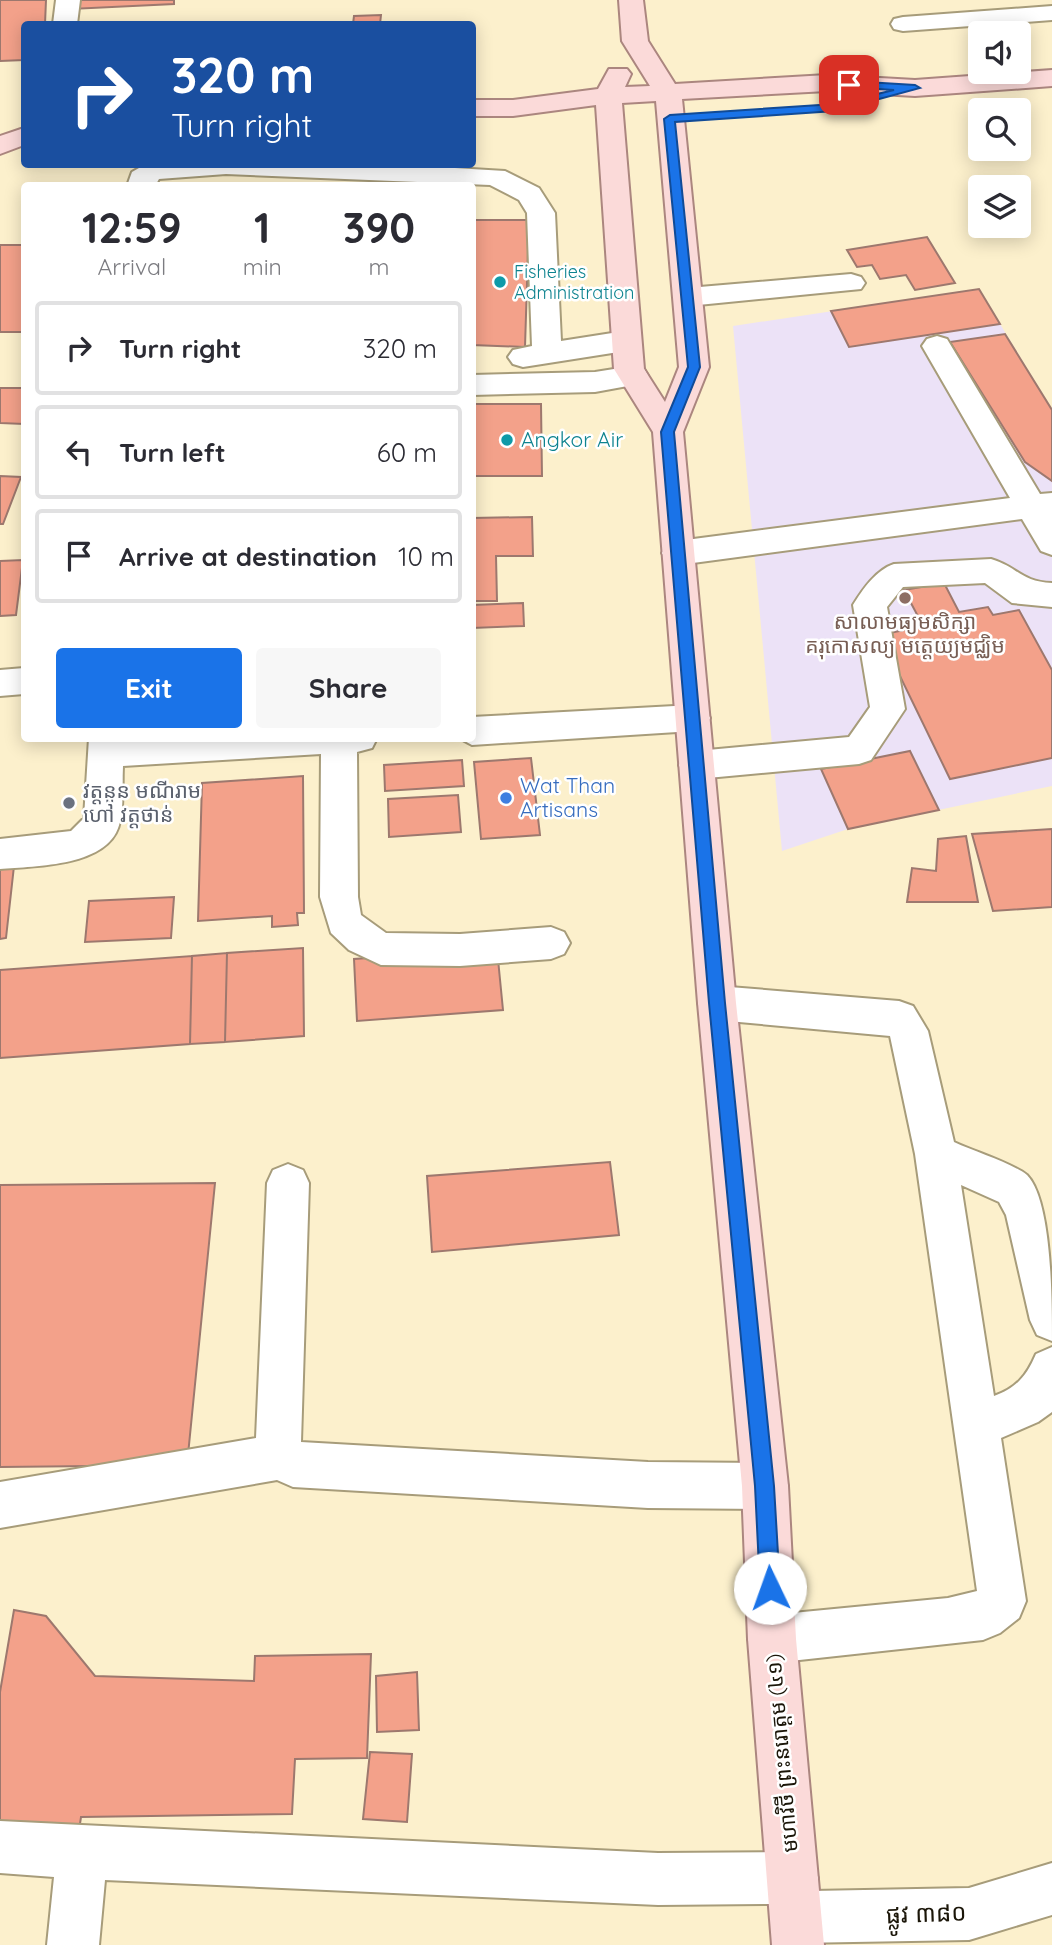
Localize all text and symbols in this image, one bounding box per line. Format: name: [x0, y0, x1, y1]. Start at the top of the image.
map controls: [968, 21, 1031, 238]
button: sound: [968, 21, 1031, 84]
text: 320 m: [171, 44, 314, 105]
icon: right: [56, 49, 147, 140]
pin: [819, 55, 879, 115]
icon: arrive: [830, 66, 868, 104]
button: search: [968, 98, 1031, 161]
text: Turn right: [171, 105, 312, 145]
button: layers: [968, 175, 1031, 238]
text: 12:59: [82, 201, 182, 254]
text: 1: [254, 201, 270, 254]
text: 390: [343, 201, 415, 254]
text: Arrival: [97, 252, 166, 281]
text: min: [243, 252, 282, 281]
text: m: [368, 252, 389, 281]
place label: Fisheries Administration: [514, 260, 634, 304]
marker: Fisheries Administration: [492, 274, 508, 290]
icon: right: [60, 329, 98, 367]
text: Turn right: [119, 332, 241, 365]
text: 320 m: [363, 332, 437, 365]
place label: Angkor Air: [521, 426, 623, 452]
marker: Angkor Air: [499, 432, 515, 448]
icon: left: [60, 433, 98, 471]
text: Turn left: [119, 436, 226, 469]
text: 60 m: [377, 436, 437, 469]
icon: arrive: [60, 537, 98, 575]
text: Arrive at destination: [119, 540, 377, 573]
text: 10 m: [398, 540, 454, 573]
marker: សាលាមធ្យមសិក្សា គរុកោសល្យ មត្តេយ្យមជ្ឈិម: [897, 590, 913, 606]
place label: សាលាមធ្យមសិក្សា គរុកោសល្យ មត្តេយ្យមជ្ឈិម: [805, 608, 1005, 660]
button: Exit: [56, 648, 242, 728]
button: Share: [256, 648, 441, 728]
place label: Wat Than Artisans: [520, 772, 615, 822]
place label: វត្តនួន មណីរាម ហៅ វត្តថាន់: [83, 777, 201, 829]
marker: Wat Than Artisans: [498, 790, 514, 806]
marker: វត្តនួន មណីរាម ហៅ វត្តថាន់: [61, 795, 77, 811]
position arrow: [733, 1551, 807, 1625]
street label: មហាវិថី ព្រះនរោត្តម (៤១): [759, 1653, 804, 1854]
street label: ផ្លូវ ៣៨០: [885, 1897, 967, 1937]

